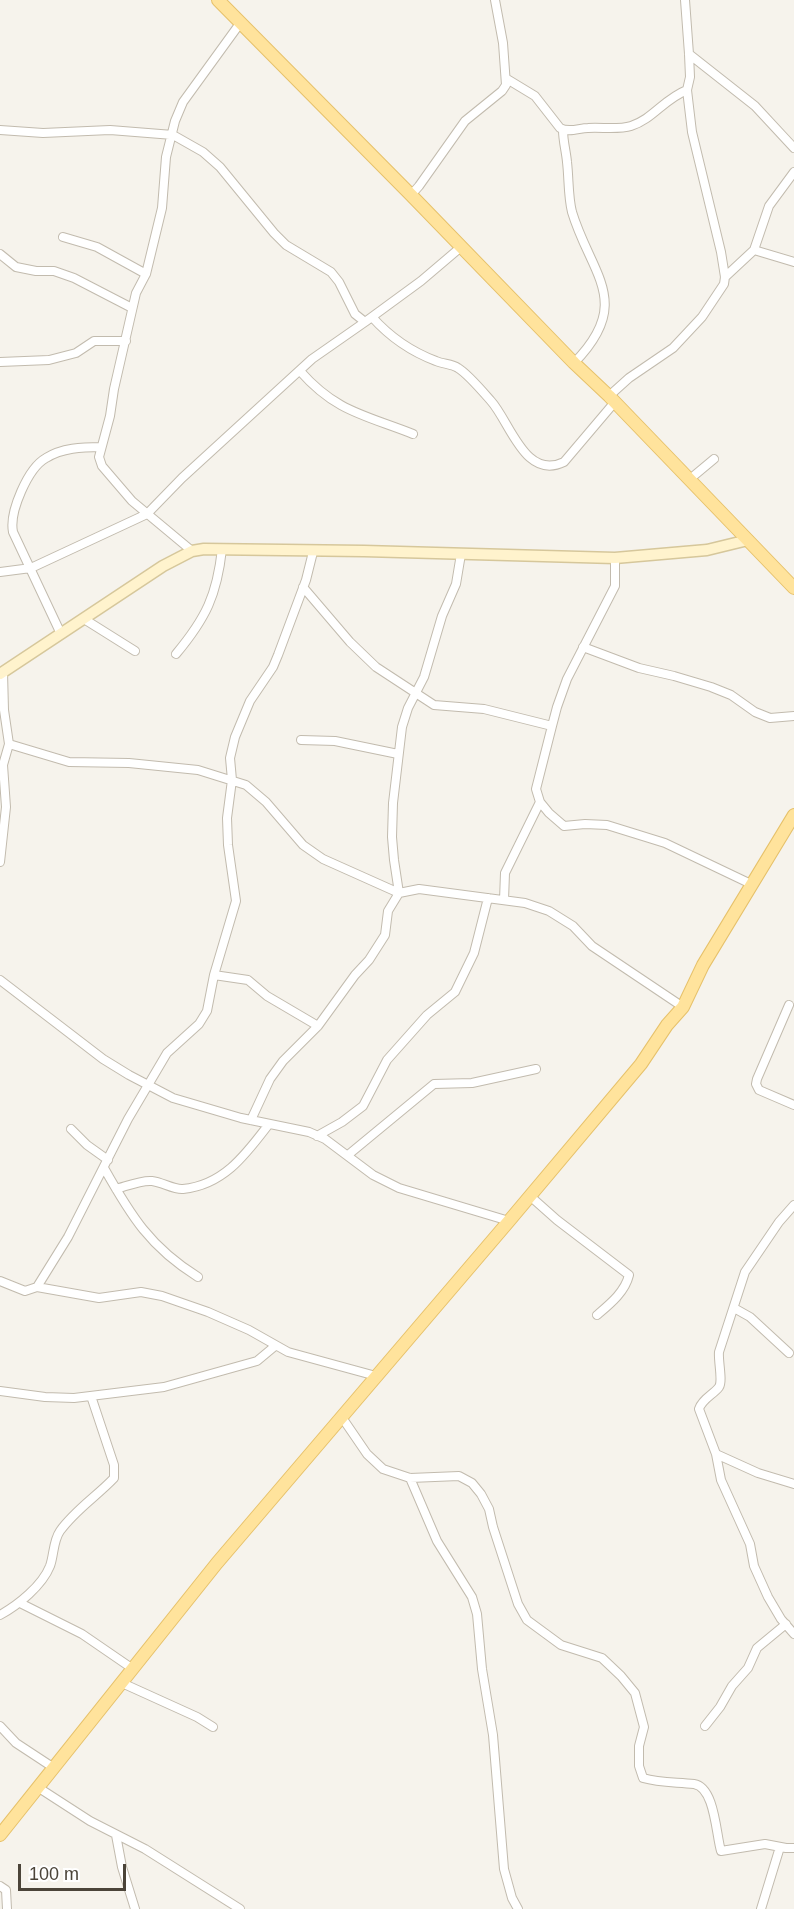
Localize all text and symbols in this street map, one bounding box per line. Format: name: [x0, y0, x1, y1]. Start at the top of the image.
scale bar: [21, 1852, 129, 1890]
text: 100 m: [29, 1864, 79, 1884]

